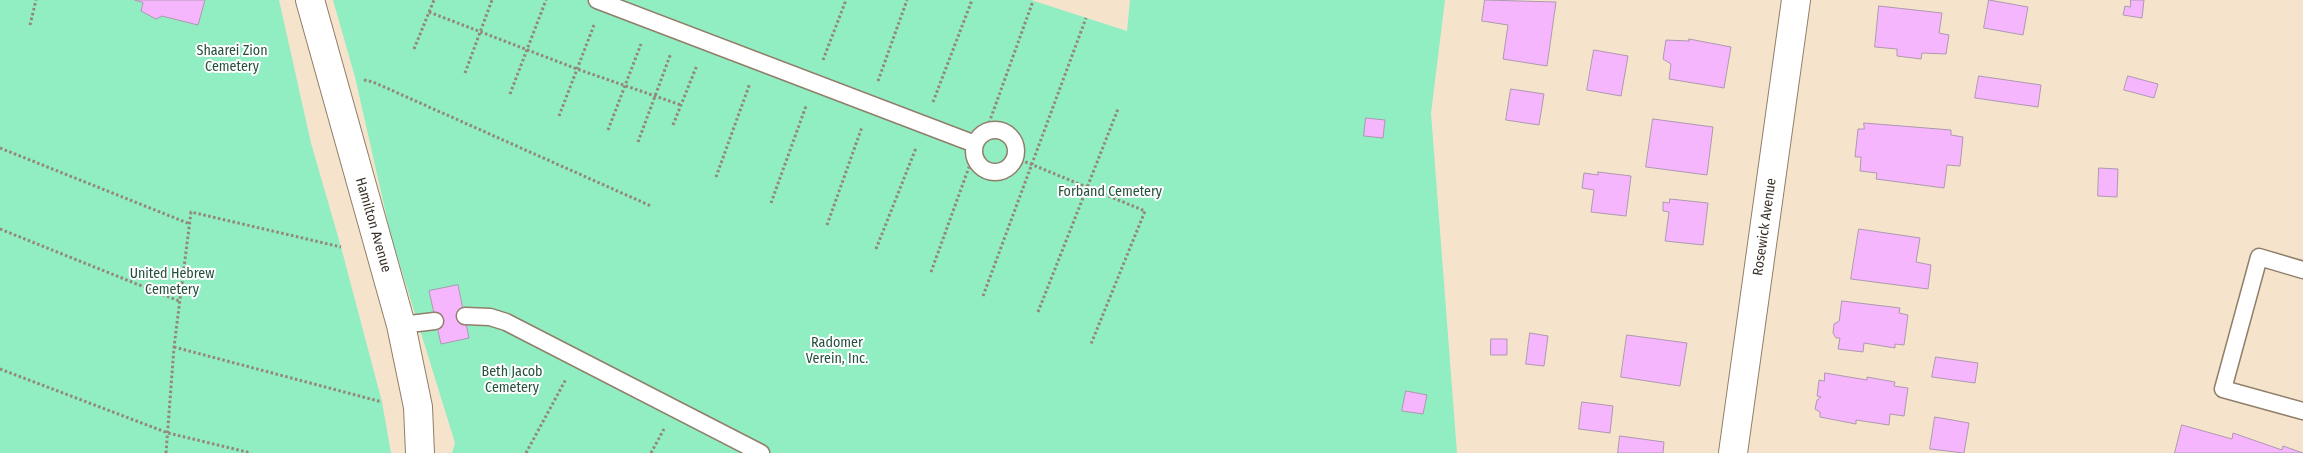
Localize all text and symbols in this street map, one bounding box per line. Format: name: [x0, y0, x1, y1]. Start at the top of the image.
park label: Shaarei Zion Cemetery: [196, 43, 268, 75]
street label: Hamilton Avenue: [351, 176, 395, 274]
street label: Rosewick Avenue: [1750, 177, 1780, 277]
park label: Forband Cemetery: [1058, 184, 1162, 200]
park label: United Hebrew Cemetery: [130, 266, 214, 298]
park label: Radomer Verein, Inc.: [806, 335, 868, 368]
park label: Beth Jacob Cemetery: [481, 364, 543, 397]

